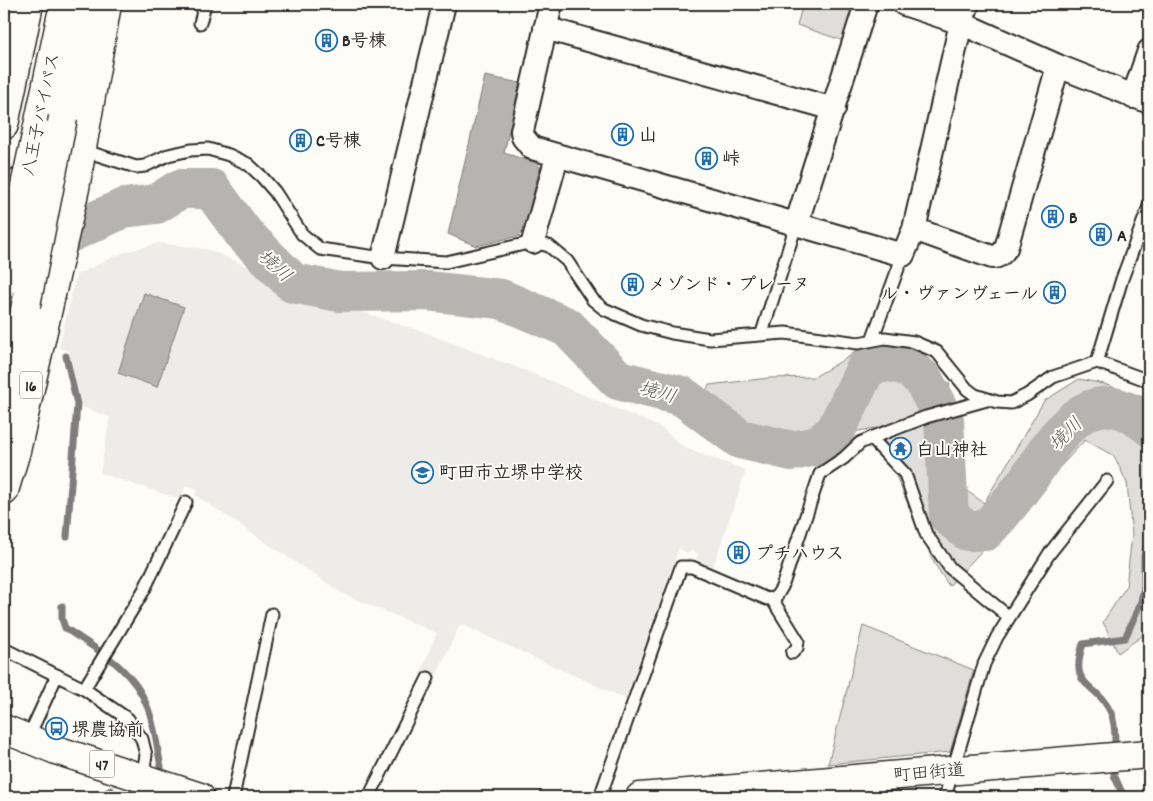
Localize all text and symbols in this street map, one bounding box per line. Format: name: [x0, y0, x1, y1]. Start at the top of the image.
building icon: B号棟: [314, 28, 338, 52]
place label: B号棟: [342, 30, 387, 55]
street label: 八王子バイパス: [17, 50, 68, 179]
building icon: 山: [611, 123, 635, 147]
place label: 山: [639, 125, 657, 150]
building icon: C号棟: [288, 128, 312, 152]
place label: C号棟: [316, 130, 361, 155]
building icon: 峠: [694, 146, 718, 170]
place label: 峠: [722, 148, 740, 173]
building icon: B: [1041, 205, 1065, 229]
place label: B: [1069, 207, 1078, 232]
building icon: A: [1089, 223, 1113, 247]
place label: A: [1117, 225, 1127, 250]
water label: 境川: [251, 245, 297, 290]
building icon: メゾンド・プレーヌ: [620, 272, 644, 296]
place label: メゾンド・プレーヌ: [648, 274, 810, 299]
building icon: ル・ヴァンヴェール: [1042, 281, 1066, 305]
place label: ル・ヴァンヴェール: [880, 283, 1038, 308]
road number: 16: [20, 372, 42, 398]
water label: 境川: [635, 376, 679, 413]
water label: 境川: [1044, 412, 1090, 458]
temple icon: 白山神社: [888, 437, 912, 461]
place label: 白山神社: [916, 439, 988, 464]
school or university icon: 町田市立堺中学校: [411, 460, 435, 484]
place label: 町田市立堺中学校: [439, 462, 583, 487]
building icon: プチハウス: [727, 541, 751, 565]
place label: プチハウス: [755, 543, 844, 568]
bus stop icon: 堺農協前: [44, 717, 68, 741]
place label: 堺農協前: [72, 719, 144, 744]
road number: 47: [90, 751, 114, 778]
street label: 町田街道: [892, 759, 966, 790]

